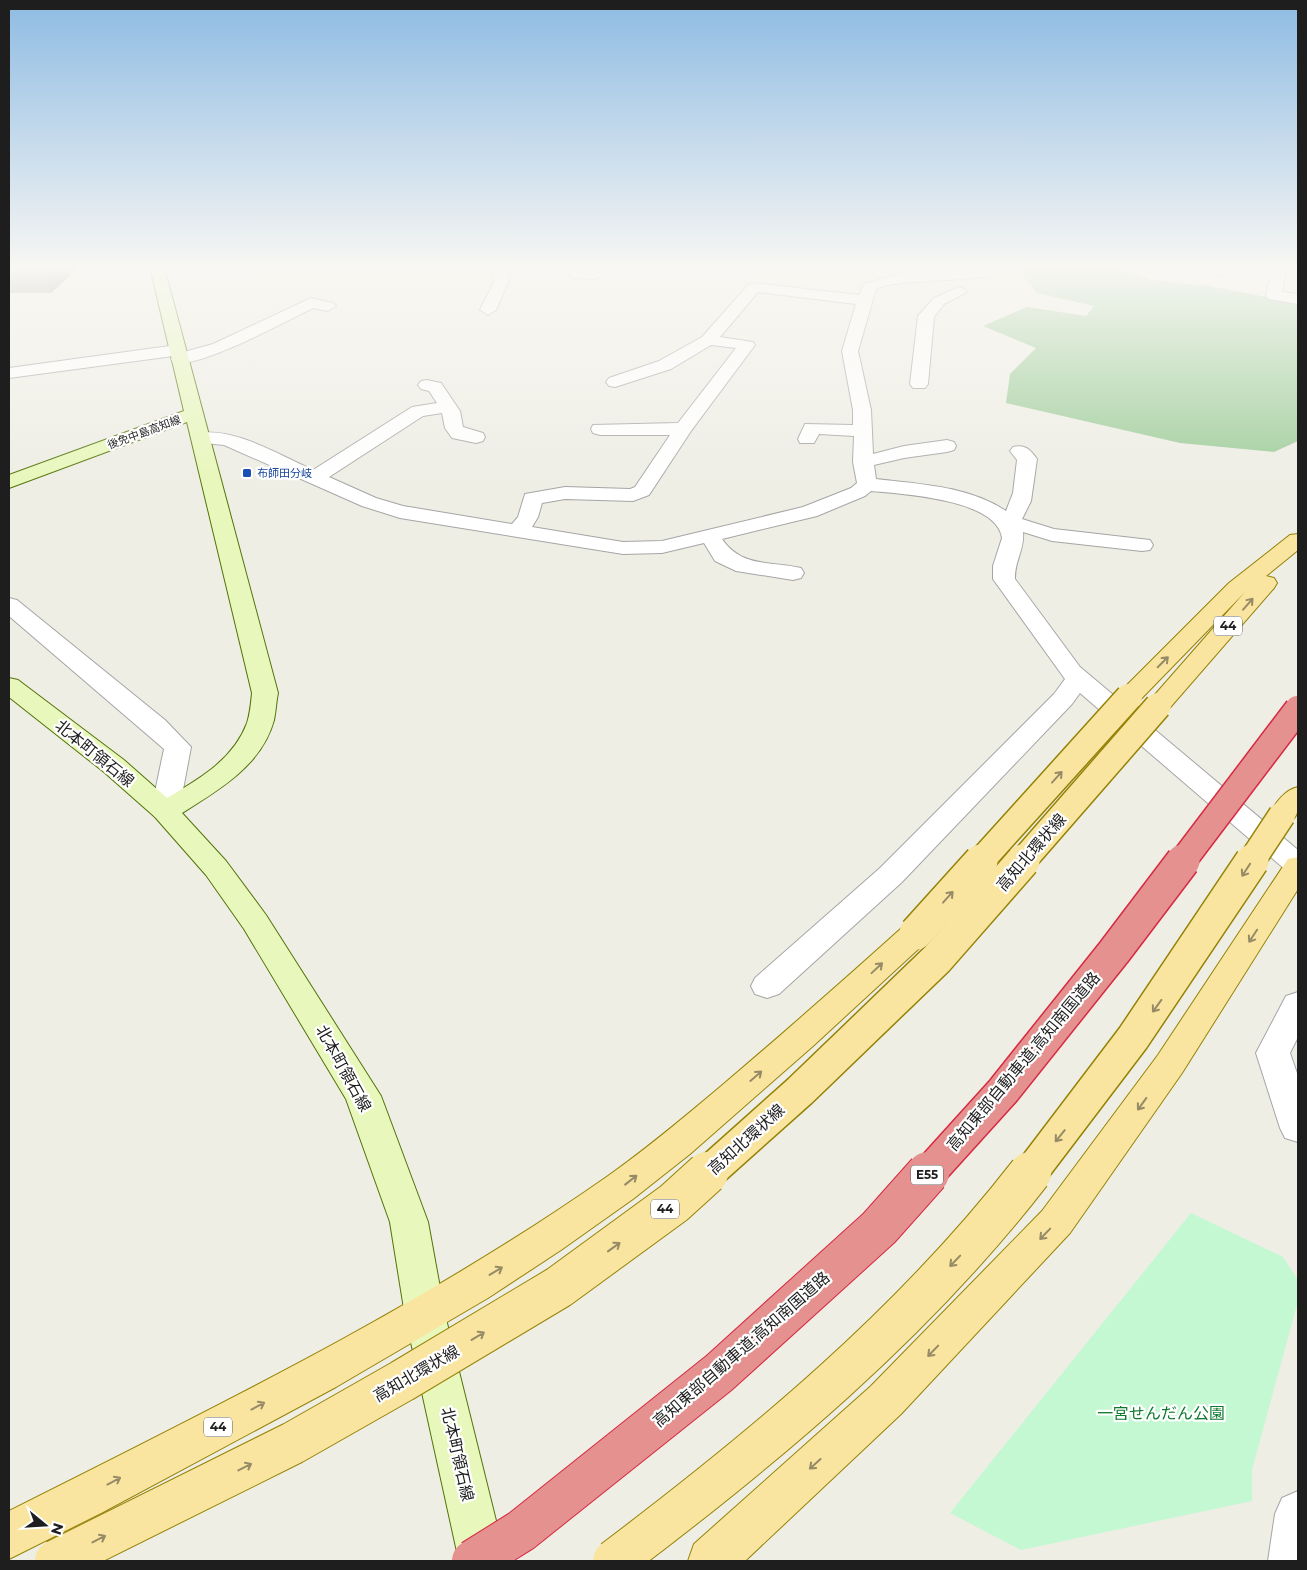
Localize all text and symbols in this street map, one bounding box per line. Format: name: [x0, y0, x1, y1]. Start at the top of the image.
street label: 後免中島高知線: [105, 412, 183, 452]
place label: 布師田分岐: [257, 466, 312, 480]
marker: 布師田分岐: [241, 467, 253, 479]
one-way arrow: [1242, 597, 1254, 610]
road number: 44: [1214, 616, 1242, 636]
one-way arrow: [1157, 656, 1169, 669]
street label: 北本町領石線: [51, 716, 138, 791]
one-way arrow: [1051, 770, 1063, 783]
street label: 高知北環状線: [993, 810, 1070, 895]
one-way arrow: [1241, 863, 1251, 877]
one-way arrow: [942, 891, 954, 904]
one-way arrow: [1248, 929, 1258, 943]
one-way arrow: [871, 962, 884, 974]
street label: 高知東部自動車道;高知南国道路: [943, 968, 1104, 1155]
one-way arrow: [1152, 999, 1162, 1013]
street label: 北本町領石線: [312, 1022, 375, 1115]
one-way arrow: [749, 1071, 762, 1082]
one-way arrow: [1137, 1096, 1147, 1110]
street label: 高知北環状線: [704, 1100, 788, 1179]
one-way arrow: [1054, 1130, 1065, 1143]
road number: E55: [911, 1166, 943, 1184]
one-way arrow: [624, 1175, 638, 1185]
road number: 44: [651, 1200, 679, 1218]
one-way arrow: [1039, 1228, 1051, 1240]
one-way arrow: [607, 1242, 621, 1252]
one-way arrow: [949, 1255, 962, 1267]
one-way arrow: [489, 1266, 503, 1276]
street label: 高知東部自動車道;高知南国道路: [649, 1268, 833, 1431]
one-way arrow: [470, 1331, 484, 1341]
street label: 高知北環状線: [370, 1341, 463, 1406]
one-way arrow: [927, 1345, 939, 1358]
one-way arrow: [250, 1401, 265, 1410]
park label: 一宮せんだん公園: [1097, 1404, 1225, 1423]
street label: 北本町領石線: [437, 1405, 478, 1503]
road number: 44: [204, 1418, 232, 1436]
one-way arrow: [809, 1458, 822, 1469]
one-way arrow: [237, 1462, 252, 1471]
one-way arrow: [106, 1476, 121, 1485]
north arrow: [20, 1500, 70, 1550]
text: N: [47, 1521, 68, 1537]
one-way arrow: [91, 1534, 106, 1544]

